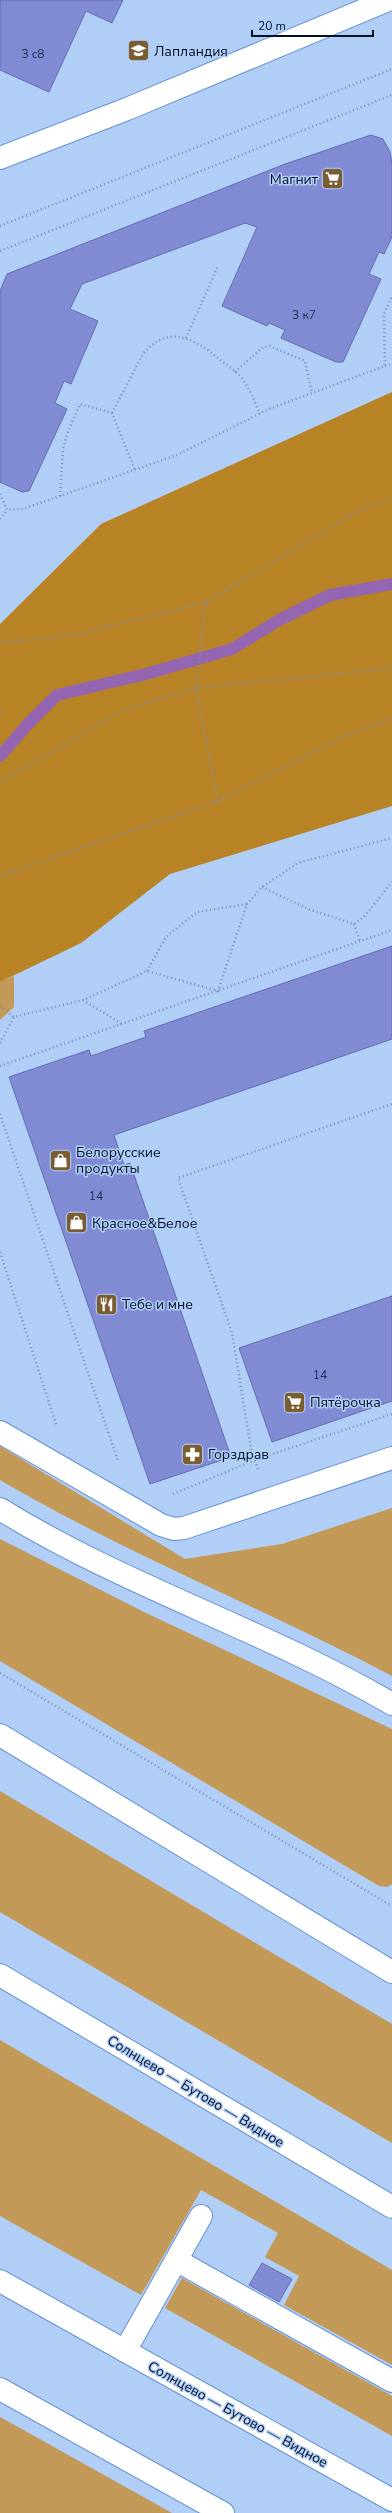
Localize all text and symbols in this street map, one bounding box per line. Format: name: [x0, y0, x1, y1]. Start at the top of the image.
scale bar: [252, 12, 373, 38]
text: 20 m: [258, 18, 286, 34]
school or university icon: Лапландия: [126, 38, 152, 64]
place label: Лапландия: [154, 42, 228, 61]
house number: 3 с8: [21, 46, 45, 62]
supermarket icon: Магнит: [320, 166, 346, 192]
place label: Магнит: [270, 170, 319, 189]
house number: 3 к7: [292, 307, 316, 323]
place label: Белорусские продукты: [76, 1143, 161, 1178]
shop icon: Белорусские продукты: [47, 1147, 73, 1173]
house number: 14: [89, 1188, 103, 1204]
shop icon: Красное&Белое: [63, 1210, 89, 1236]
place label: Красное&Белое: [92, 1214, 197, 1233]
restaurant icon: Тебе и мне: [93, 1291, 119, 1317]
place label: Тебе и мне: [122, 1295, 193, 1314]
house number: 14: [313, 1367, 327, 1383]
supermarket icon: Пятёрочка: [281, 1389, 307, 1415]
place label: Пятёрочка: [310, 1393, 381, 1412]
pharmacy icon: Горздрав: [179, 1441, 205, 1467]
place label: Горздрав: [208, 1445, 269, 1464]
street label: Солнцево — Бутово — Видное: [104, 2031, 288, 2152]
street label: Солнцево — Бутово — Видное: [144, 2357, 331, 2472]

